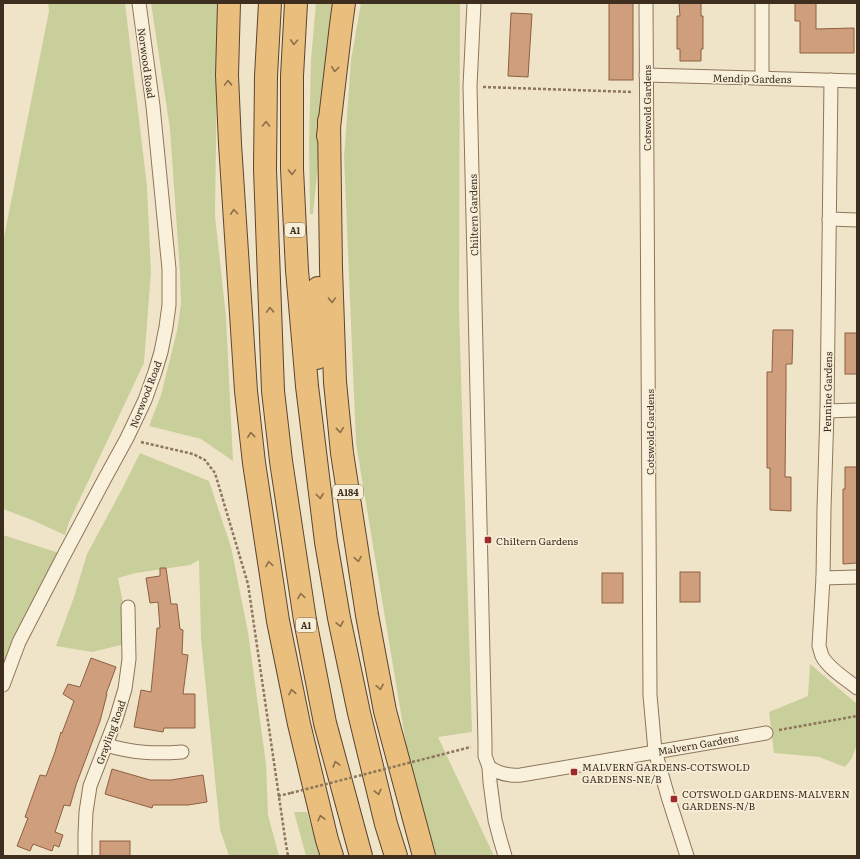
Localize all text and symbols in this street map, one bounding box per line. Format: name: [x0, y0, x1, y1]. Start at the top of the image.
street label: Norwood Road: [135, 27, 159, 99]
one-way arrow: [290, 39, 299, 45]
street label: Cotswold Gardens: [639, 64, 654, 151]
one-way arrow: [331, 66, 340, 72]
street label: Mendip Gardens: [713, 70, 792, 86]
one-way arrow: [223, 80, 232, 86]
one-way arrow: [262, 121, 270, 127]
one-way arrow: [288, 169, 296, 175]
street label: Chiltern Gardens: [465, 173, 481, 256]
one-way arrow: [230, 209, 239, 216]
road number: A1: [285, 223, 305, 237]
one-way arrow: [328, 297, 337, 303]
one-way arrow: [266, 307, 275, 313]
street label: Pennine Gardens: [819, 351, 835, 433]
street label: Norwood Road: [125, 358, 165, 430]
street label: Cotswold Gardens: [642, 388, 657, 475]
one-way arrow: [335, 427, 344, 433]
one-way arrow: [246, 432, 255, 438]
road number: A184: [333, 485, 363, 499]
one-way arrow: [316, 493, 325, 499]
place label: Chiltern Gardens: [496, 533, 579, 548]
marker: Chiltern Gardens: [483, 535, 493, 545]
one-way arrow: [353, 555, 362, 562]
one-way arrow: [265, 561, 274, 567]
one-way arrow: [297, 593, 306, 599]
road number: A1: [296, 618, 316, 632]
one-way arrow: [336, 621, 344, 627]
one-way arrow: [376, 684, 384, 690]
one-way arrow: [289, 689, 297, 695]
street label: Grayling Road: [91, 698, 129, 766]
street label: Malvern Gardens: [656, 729, 740, 759]
place label: MALVERN GARDENS-COTSWOLD GARDENS-NE/B: [582, 759, 750, 786]
one-way arrow: [332, 761, 341, 768]
marker: MALVERN GARDENS-COTSWOLD GARDENS-NE/B: [569, 767, 579, 777]
place label: COTSWOLD GARDENS-MALVERN GARDENS-N/B: [682, 786, 850, 813]
one-way arrow: [374, 789, 382, 795]
marker: COTSWOLD GARDENS-MALVERN GARDENS-N/B: [669, 794, 679, 804]
one-way arrow: [318, 815, 326, 822]

